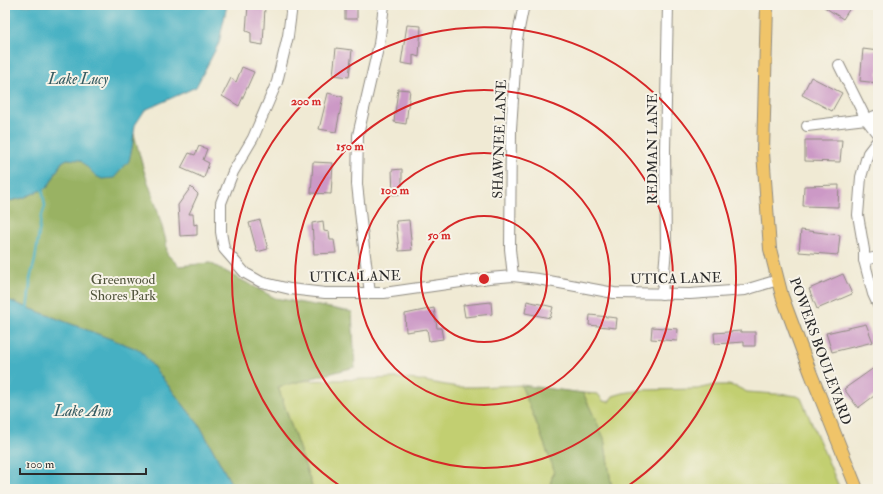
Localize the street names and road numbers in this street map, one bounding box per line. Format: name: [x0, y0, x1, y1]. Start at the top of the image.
street label: SHAWNEE LANE: [489, 79, 510, 199]
street label: REDMAN LANE: [644, 93, 661, 205]
street label: UTICA LANE: [309, 267, 401, 286]
street label: UTICA LANE: [630, 269, 722, 288]
street label: POWERS BOULEVARD: [786, 275, 855, 427]

